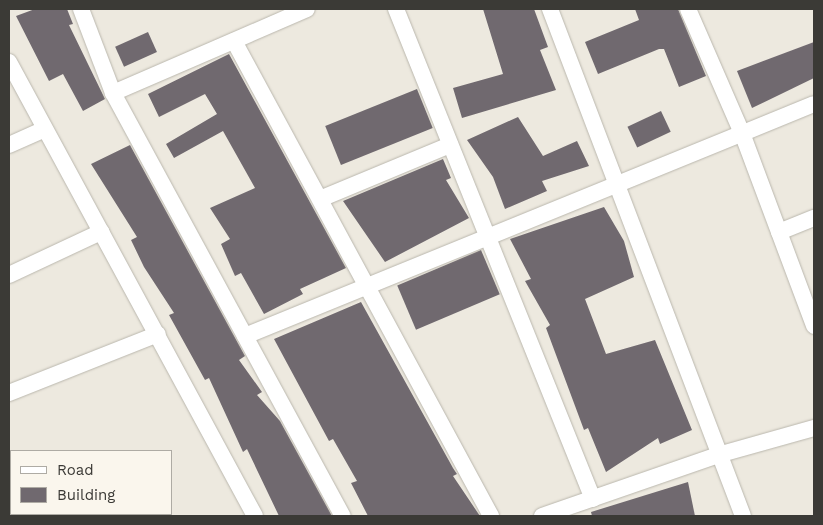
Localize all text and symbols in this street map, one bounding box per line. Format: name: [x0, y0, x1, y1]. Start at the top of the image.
legend: [10, 450, 172, 515]
text: Road: [57, 461, 94, 479]
text: Building: [57, 486, 115, 504]

